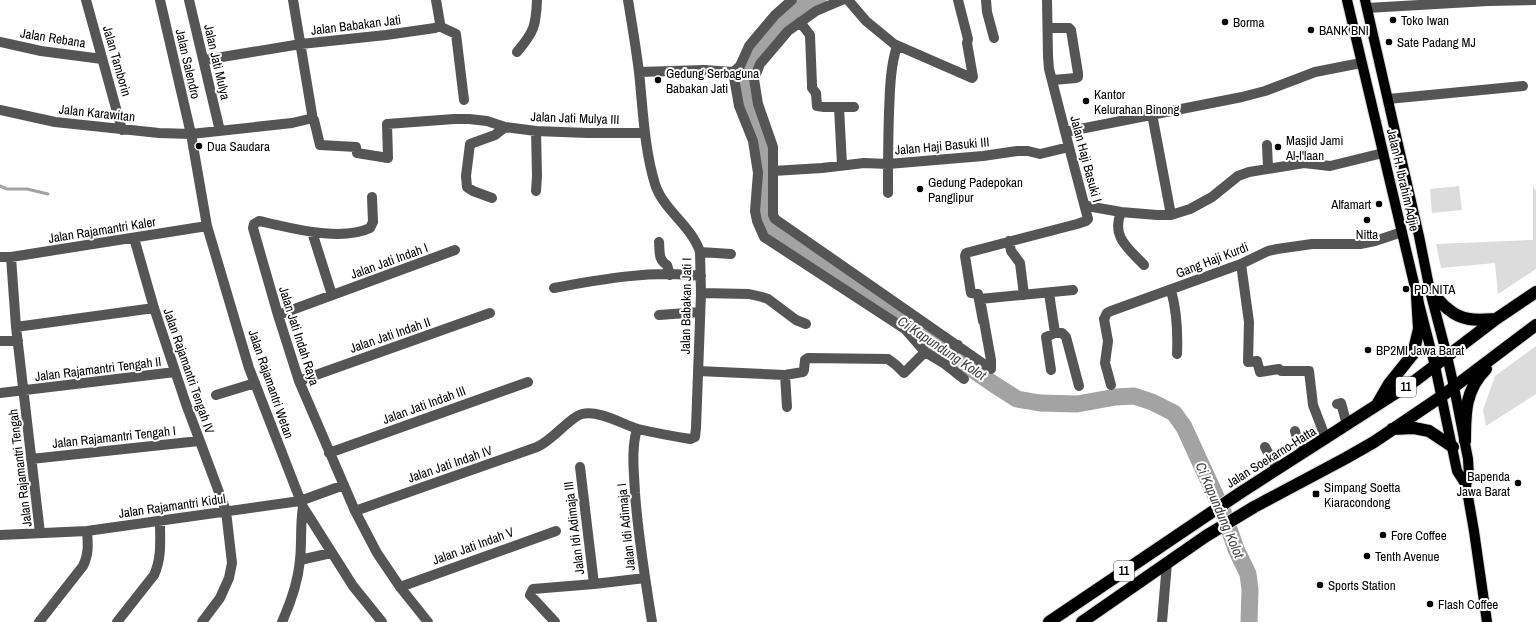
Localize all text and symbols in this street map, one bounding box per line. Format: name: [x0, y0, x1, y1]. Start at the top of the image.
street label: Jalan Babakan Jati: [310, 11, 402, 39]
place label: Toko Iwan: [1401, 12, 1449, 29]
place label: Borma: [1233, 14, 1264, 31]
marker: Toko Iwan: [1388, 15, 1398, 25]
marker: Borma: [1220, 17, 1230, 27]
place label: BANK BNI: [1319, 22, 1369, 39]
street label: Jalan Jati Mulya: [200, 23, 234, 102]
street label: Jalan Rebana: [19, 24, 87, 52]
street label: Jalan Tamborin: [99, 24, 135, 98]
marker: BANK BNI: [1306, 25, 1316, 35]
street label: Jalan Salendro: [172, 27, 204, 101]
place label: Sate Padang MJ: [1397, 34, 1476, 51]
marker: Sate Padang MJ: [1384, 37, 1394, 47]
place label: Gedung Serbaguna Babakan Jati: [666, 65, 759, 97]
marker: Gedung Serbaguna Babakan Jati: [653, 75, 663, 85]
place label: Kantor Kelurahan Binong: [1094, 86, 1179, 118]
marker: Kantor Kelurahan Binong: [1081, 96, 1091, 106]
street label: Jalan Karawitan: [58, 101, 136, 125]
street label: Jalan Jati Mulya III: [530, 108, 620, 128]
street label: Jalan Haji Basuki I: [1066, 114, 1106, 204]
street label: Jalan H. Ibrahim Adjie: [1383, 127, 1423, 233]
place label: Masjid Jami Al-I'laan: [1285, 132, 1343, 164]
street label: Jalan Haji Basuki III: [894, 133, 990, 159]
place label: Dua Saudara: [207, 138, 270, 155]
marker: Dua Saudara: [194, 141, 204, 151]
marker: Masjid Jami Al-I'laan: [1273, 142, 1283, 152]
place label: Gedung Padepokan Panglipur: [928, 174, 1023, 206]
marker: Gedung Padepokan Panglipur: [915, 184, 925, 194]
place label: Alfamart: [1330, 196, 1371, 213]
marker: Alfamart: [1374, 199, 1384, 209]
street label: Jalan Rajamantri Kaler: [47, 213, 157, 247]
marker: Nitta: [1362, 215, 1372, 225]
place label: Nitta: [1356, 226, 1378, 243]
street label: Gang Haji Kurdi: [1173, 238, 1251, 282]
street label: Jalan Jati Indah I: [348, 239, 430, 283]
street label: Jalan Babakan Jati I: [677, 258, 695, 354]
place label: PD.NITA: [1414, 281, 1456, 298]
street label: Jalan Jati Indah Raya: [275, 284, 323, 388]
marker: PD.NITA: [1401, 284, 1411, 294]
street label: Jalan Rajamantri Tengah IV: [160, 306, 218, 436]
water label: Ci Kapundung Kolot: [894, 312, 990, 385]
street label: Jalan Jati Indah II: [347, 313, 433, 357]
street label: Jalan Rajamantri Wetan: [244, 327, 298, 441]
place label: BP2MI Jawa Barat: [1376, 342, 1464, 359]
marker: BP2MI Jawa Barat: [1363, 345, 1373, 355]
street label: Jalan Rajamantri Tengah II: [34, 353, 162, 385]
road number: 11: [1396, 377, 1416, 397]
street label: Jalan Jati Indah III: [380, 382, 468, 428]
street label: Jalan Rajamantri Tengah: [4, 408, 36, 528]
street label: Jalan Rajamantri Tengah I: [51, 422, 177, 452]
street label: Jalan Soekarno-Hatta: [1223, 422, 1319, 492]
street label: Jalan Jati Indah IV: [405, 442, 495, 486]
water label: Ci Kapundung Kolot: [1192, 459, 1249, 562]
place label: Bapenda Jawa Barat: [1457, 468, 1510, 500]
marker: Bapenda Jawa Barat: [1513, 478, 1523, 488]
place label: Simpang Soetta Kiaracondong: [1324, 479, 1401, 511]
street label: Jalan Idi Adimaja III: [560, 480, 588, 576]
street label: Jalan Idi Adimaja I: [613, 482, 639, 572]
marker: Simpang Soetta Kiaracondong: [1311, 489, 1321, 499]
street label: Jalan Rajamantri Kidul: [117, 490, 227, 522]
street label: Jalan Jati Indah V: [430, 523, 516, 569]
place label: Fore Coffee: [1391, 527, 1447, 544]
marker: Fore Coffee: [1378, 530, 1388, 540]
place label: Tenth Avenue: [1375, 548, 1440, 565]
marker: Tenth Avenue: [1362, 551, 1372, 561]
road number: 11: [1114, 561, 1134, 581]
place label: Sports Station: [1328, 577, 1396, 594]
marker: Sports Station: [1315, 580, 1325, 590]
place label: Flash Coffee: [1438, 596, 1498, 613]
marker: Flash Coffee: [1425, 599, 1435, 609]

